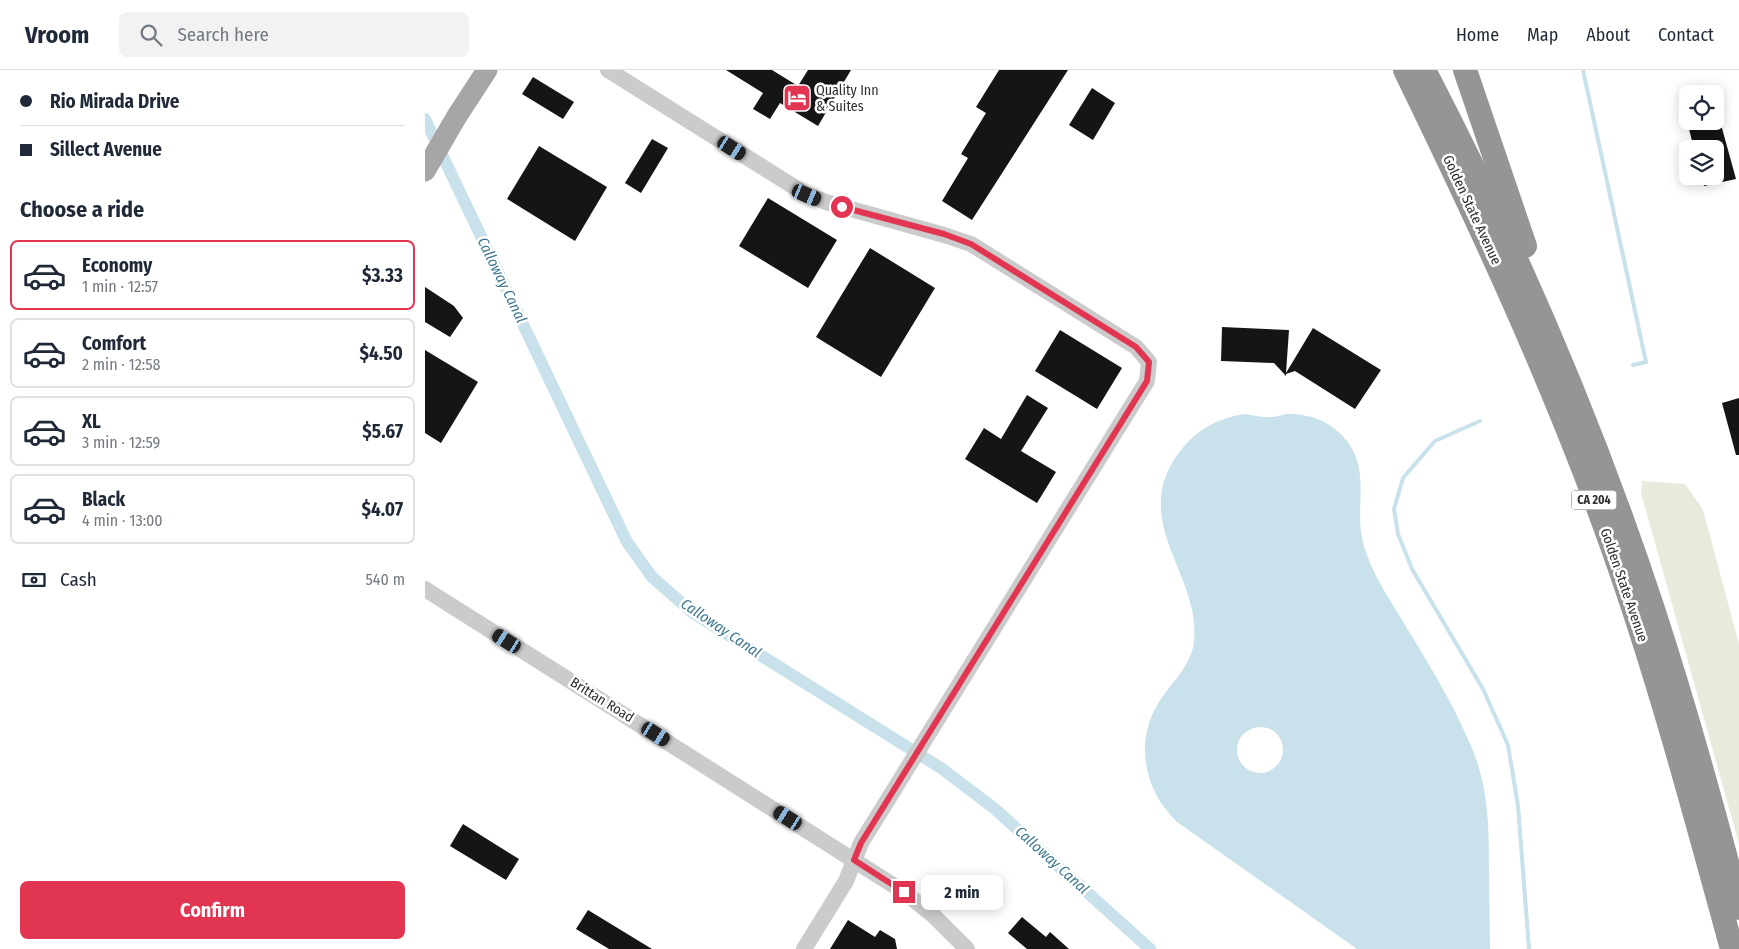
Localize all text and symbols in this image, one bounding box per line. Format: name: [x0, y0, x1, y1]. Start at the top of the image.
search box: [119, 12, 469, 57]
text: Vroom: [25, 21, 89, 49]
icon: search: [137, 21, 165, 49]
text: Search here: [177, 23, 269, 46]
text: Home: [1456, 24, 1499, 46]
text: Map: [1527, 24, 1558, 46]
text: About: [1586, 24, 1630, 46]
text: Contact: [1658, 24, 1714, 46]
place label: Quality Inn & Suites: [816, 82, 879, 115]
hotel icon: Quality Inn & Suites: [782, 83, 812, 113]
map controls: [1679, 85, 1724, 185]
button: locate: [1679, 85, 1724, 130]
text: Rio Mirada Drive: [50, 90, 180, 113]
car: [715, 134, 748, 162]
text: Sillect Avenue: [50, 138, 162, 161]
button: layers: [1679, 140, 1724, 185]
street label: Golden State Avenue: [1439, 152, 1505, 268]
car: [790, 182, 823, 208]
text: Choose a ride: [20, 196, 144, 223]
route start: [831, 196, 853, 218]
water label: Calloway Canal: [474, 234, 530, 326]
icon: car: [22, 253, 67, 298]
text: Economy: [82, 254, 152, 277]
text: $3.33: [362, 264, 403, 287]
text: 1 min · 12:57: [82, 277, 158, 296]
icon: car: [22, 331, 67, 376]
text: Comfort: [82, 332, 146, 355]
text: $4.50: [360, 342, 403, 365]
text: 2 min · 12:58: [82, 355, 161, 374]
icon: car: [22, 409, 67, 454]
text: XL: [82, 410, 101, 433]
text: $5.67: [362, 420, 403, 443]
text: 3 min · 12:59: [82, 433, 160, 452]
icon: car: [22, 487, 67, 532]
text: Black: [82, 488, 125, 511]
road number: CA 204: [1571, 490, 1617, 510]
text: $4.07: [362, 498, 403, 521]
text: 4 min · 13:00: [82, 511, 163, 530]
street label: Golden State Avenue: [1597, 526, 1651, 644]
icon: cash: [20, 566, 48, 594]
text: Cash: [60, 568, 97, 591]
text: 540 m: [366, 570, 405, 589]
water label: Calloway Canal: [677, 595, 765, 661]
car: [490, 627, 523, 655]
street label: Brittan Road: [567, 674, 637, 726]
car: [639, 720, 672, 748]
car: [771, 804, 804, 832]
water label: Calloway Canal: [1011, 822, 1093, 898]
callout: 2 min: [921, 874, 1004, 910]
button: Confirm: [20, 881, 405, 939]
route end: [893, 881, 915, 903]
text: 2 min: [944, 883, 980, 902]

